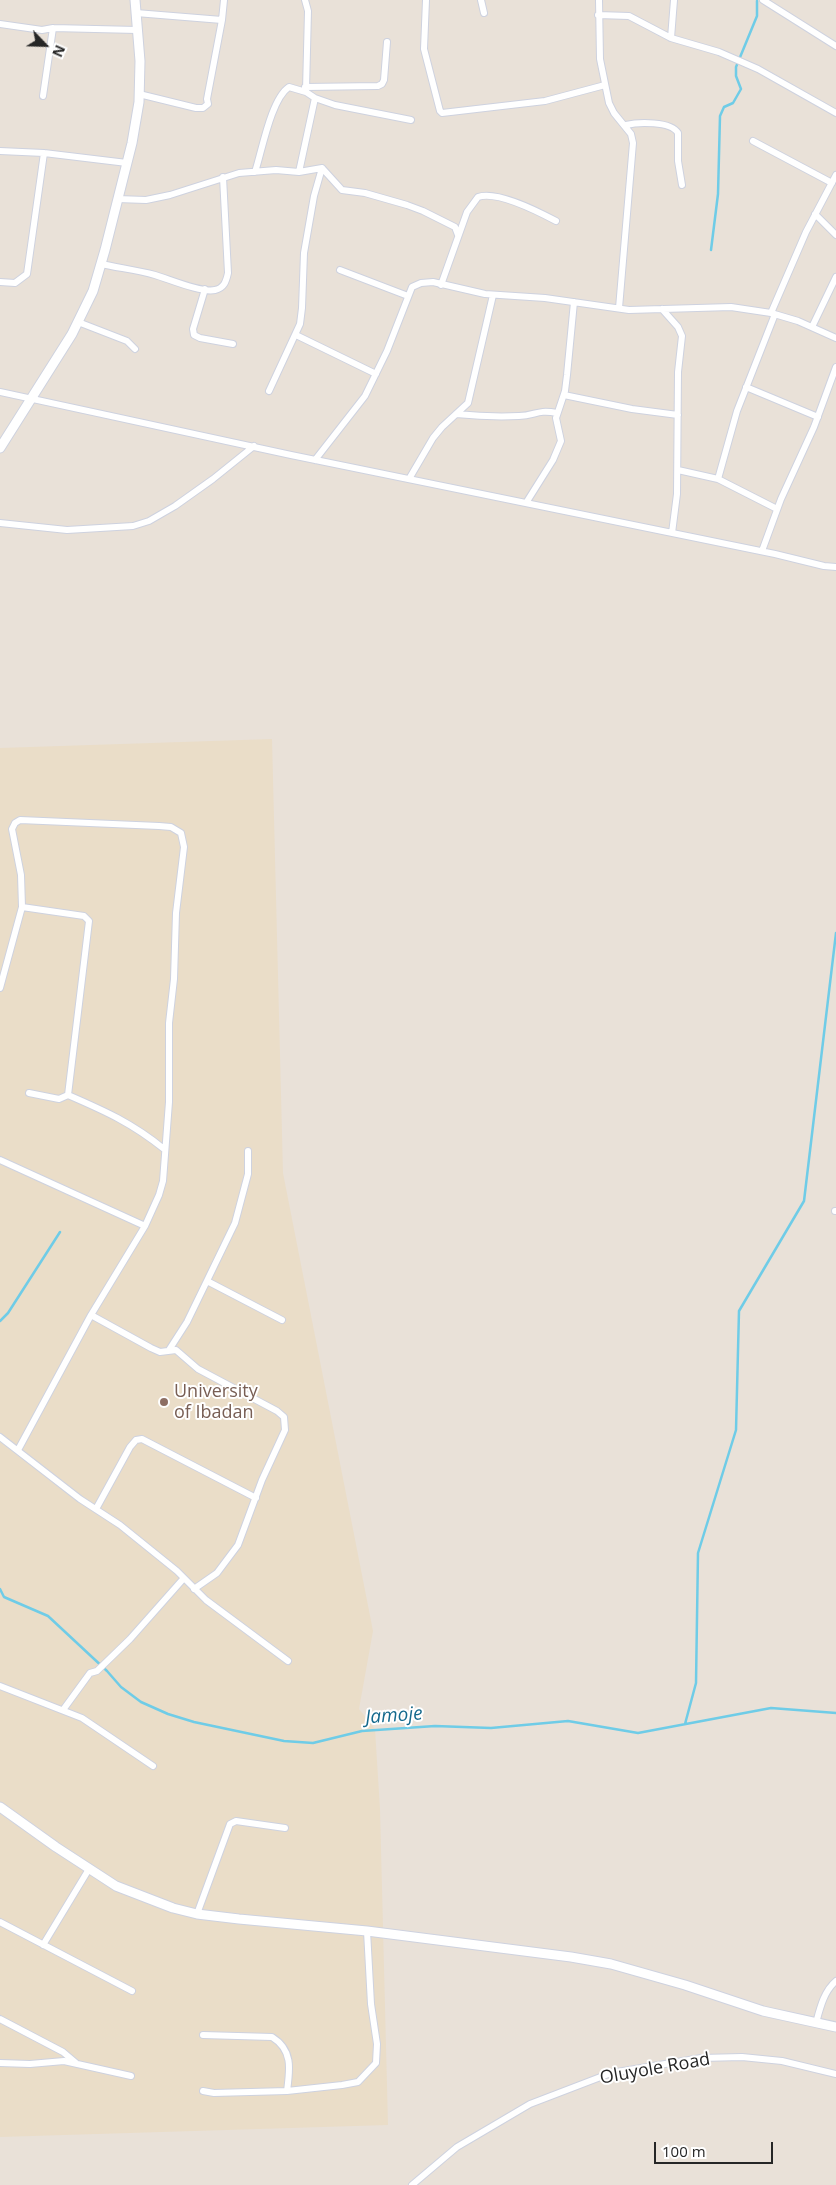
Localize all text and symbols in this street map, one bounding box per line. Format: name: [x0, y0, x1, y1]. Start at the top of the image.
north arrow: [20, 20, 70, 70]
text: N: [48, 42, 70, 60]
place label: University of Ibadan: [174, 1381, 258, 1424]
marker: University of Ibadan: [158, 1396, 170, 1408]
water label: Jamoje: [365, 1703, 423, 1729]
street label: Oluyole Road: [598, 2049, 712, 2089]
scale bar: [656, 2132, 775, 2164]
text: 100 m: [662, 2141, 706, 2161]

